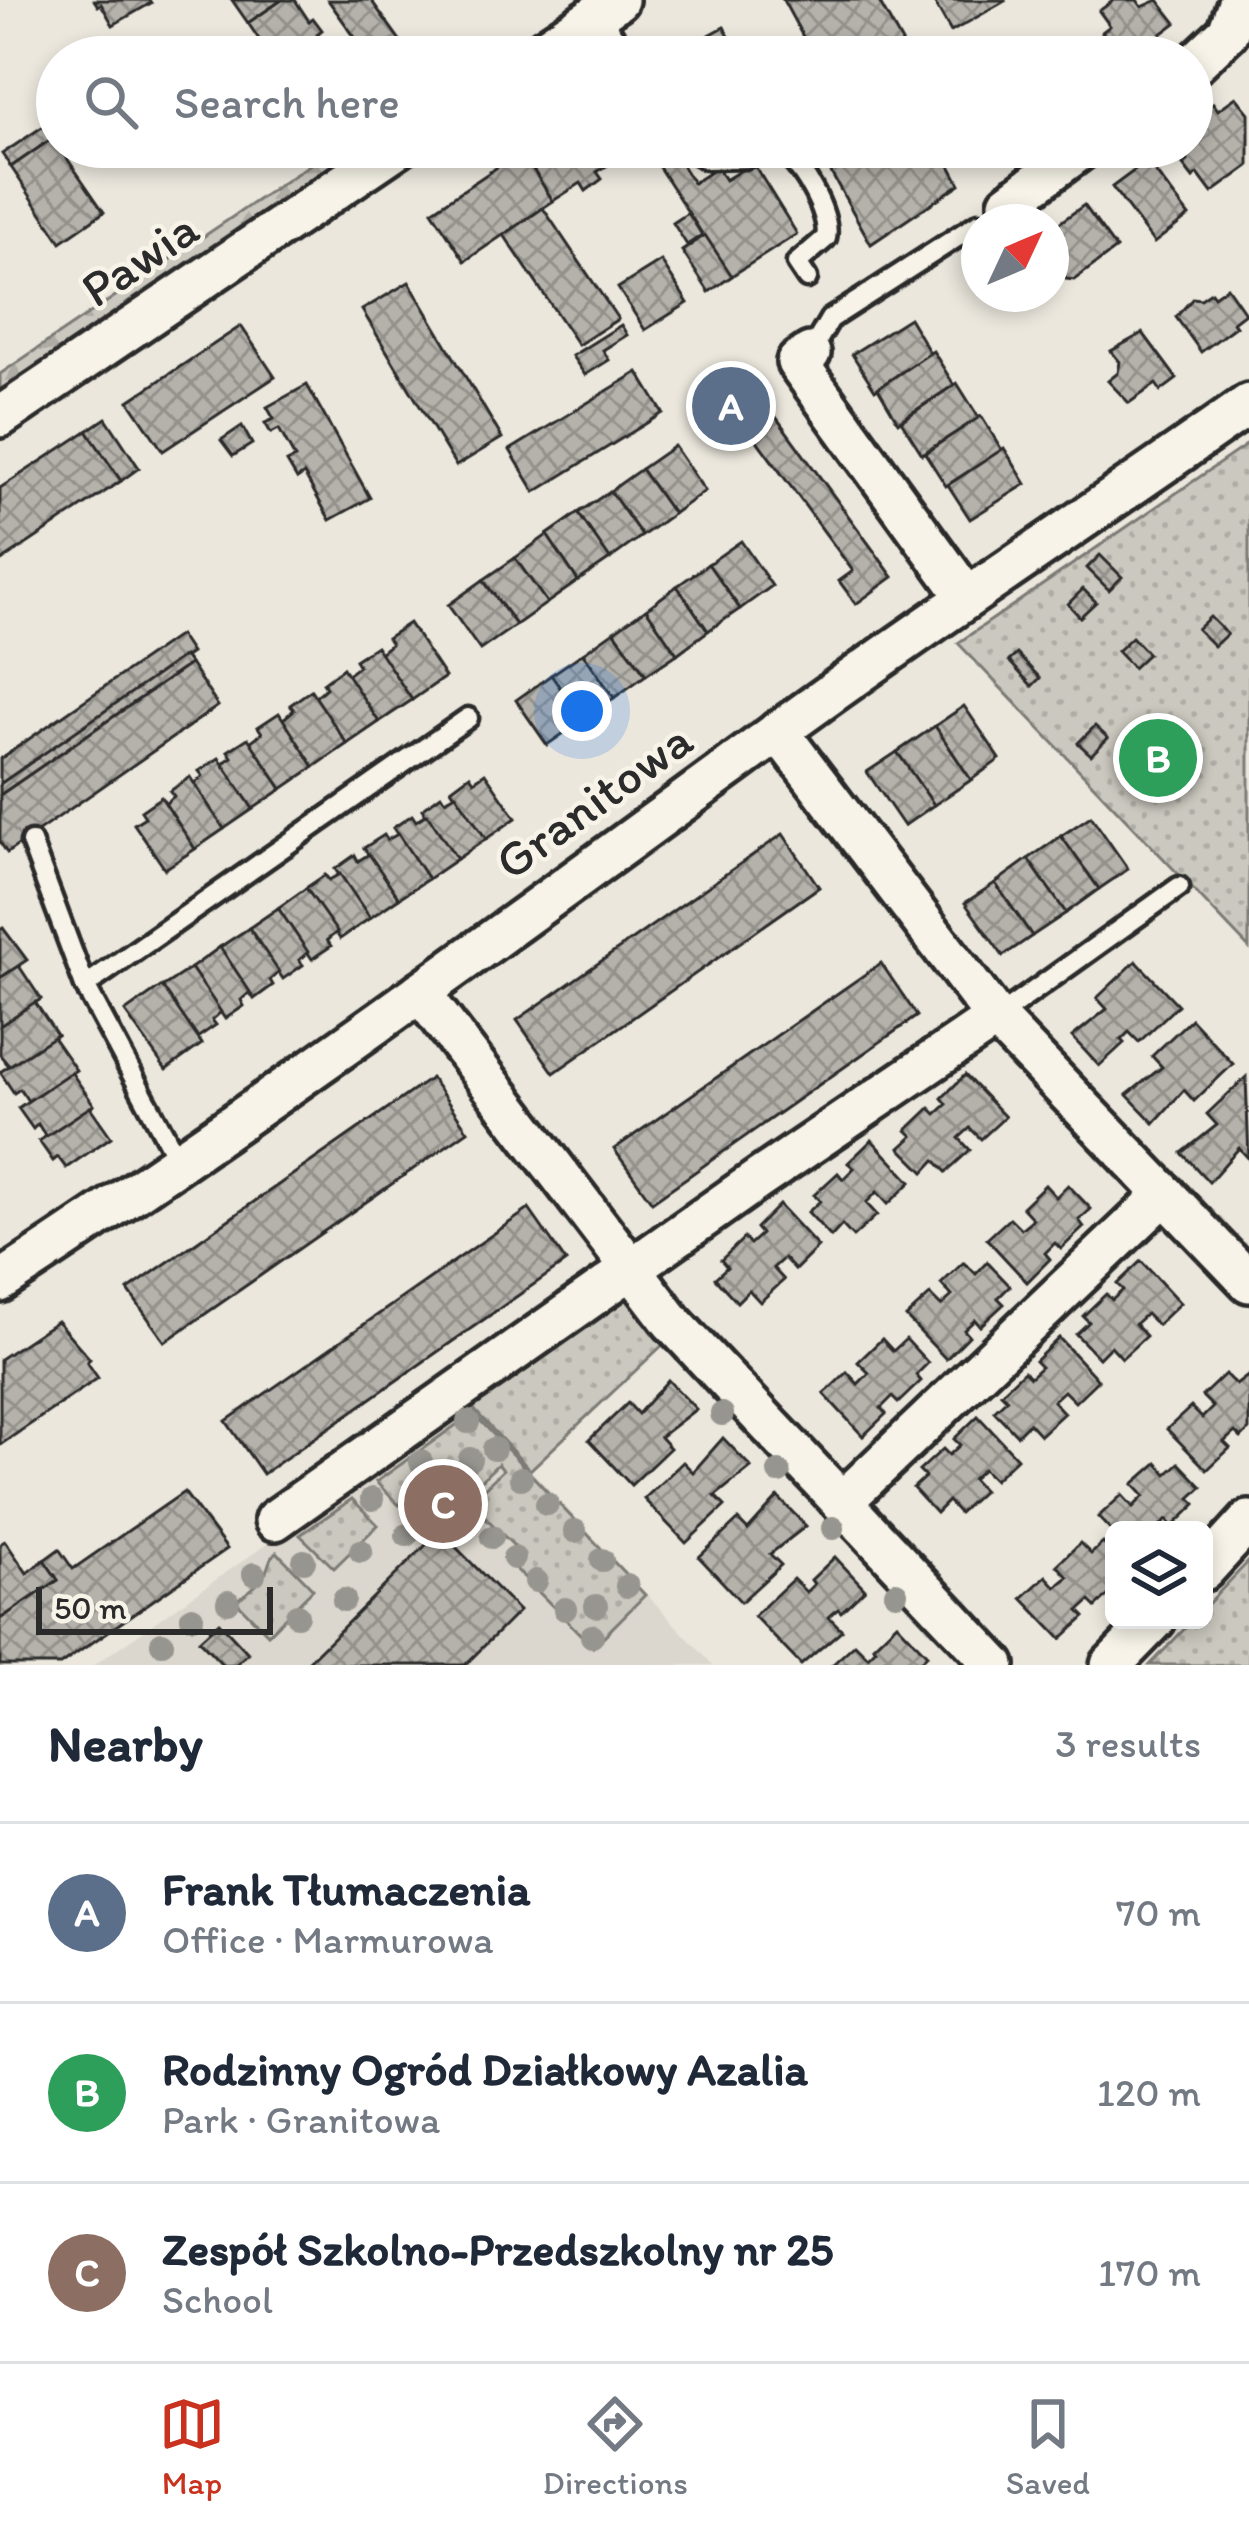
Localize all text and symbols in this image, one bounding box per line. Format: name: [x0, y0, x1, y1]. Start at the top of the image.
search box: [36, 36, 1213, 168]
icon: search: [78, 69, 144, 135]
text: Search here: [174, 75, 400, 129]
street label: Pawia: [69, 197, 210, 320]
north arrow: [961, 204, 1069, 312]
pin: A: [692, 361, 770, 451]
your location: [552, 681, 612, 741]
street label: Granitowa: [483, 709, 704, 892]
pin: B: [1119, 713, 1197, 803]
pin: C: [404, 1459, 482, 1549]
map controls: [1105, 1521, 1213, 1629]
button: layers: [1105, 1521, 1213, 1629]
scale bar: [36, 1581, 273, 1634]
text: 50 m: [54, 1588, 127, 1627]
text: Nearby: [48, 1713, 203, 1774]
text: 3 results: [1055, 1720, 1201, 1767]
text: Frank Tłumaczenia: [162, 1862, 530, 1916]
text: A: [75, 1889, 99, 1936]
text: 70 m: [1116, 1889, 1201, 1936]
text: Office · Marmurowa: [162, 1916, 494, 1963]
text: Rodzinny Ogród Działkowy Azalia: [162, 2042, 808, 2096]
text: B: [74, 2069, 100, 2116]
text: 120 m: [1097, 2069, 1201, 2116]
text: Park · Granitowa: [162, 2096, 440, 2143]
text: Zespół Szkolno-Przedszkolny nr 25: [162, 2222, 834, 2276]
text: C: [74, 2249, 100, 2296]
text: 170 m: [1098, 2249, 1201, 2296]
text: School: [162, 2276, 273, 2323]
tab: Map: [159, 2391, 225, 2502]
tab: Directions: [543, 2391, 688, 2502]
tab: Saved: [1006, 2391, 1090, 2502]

